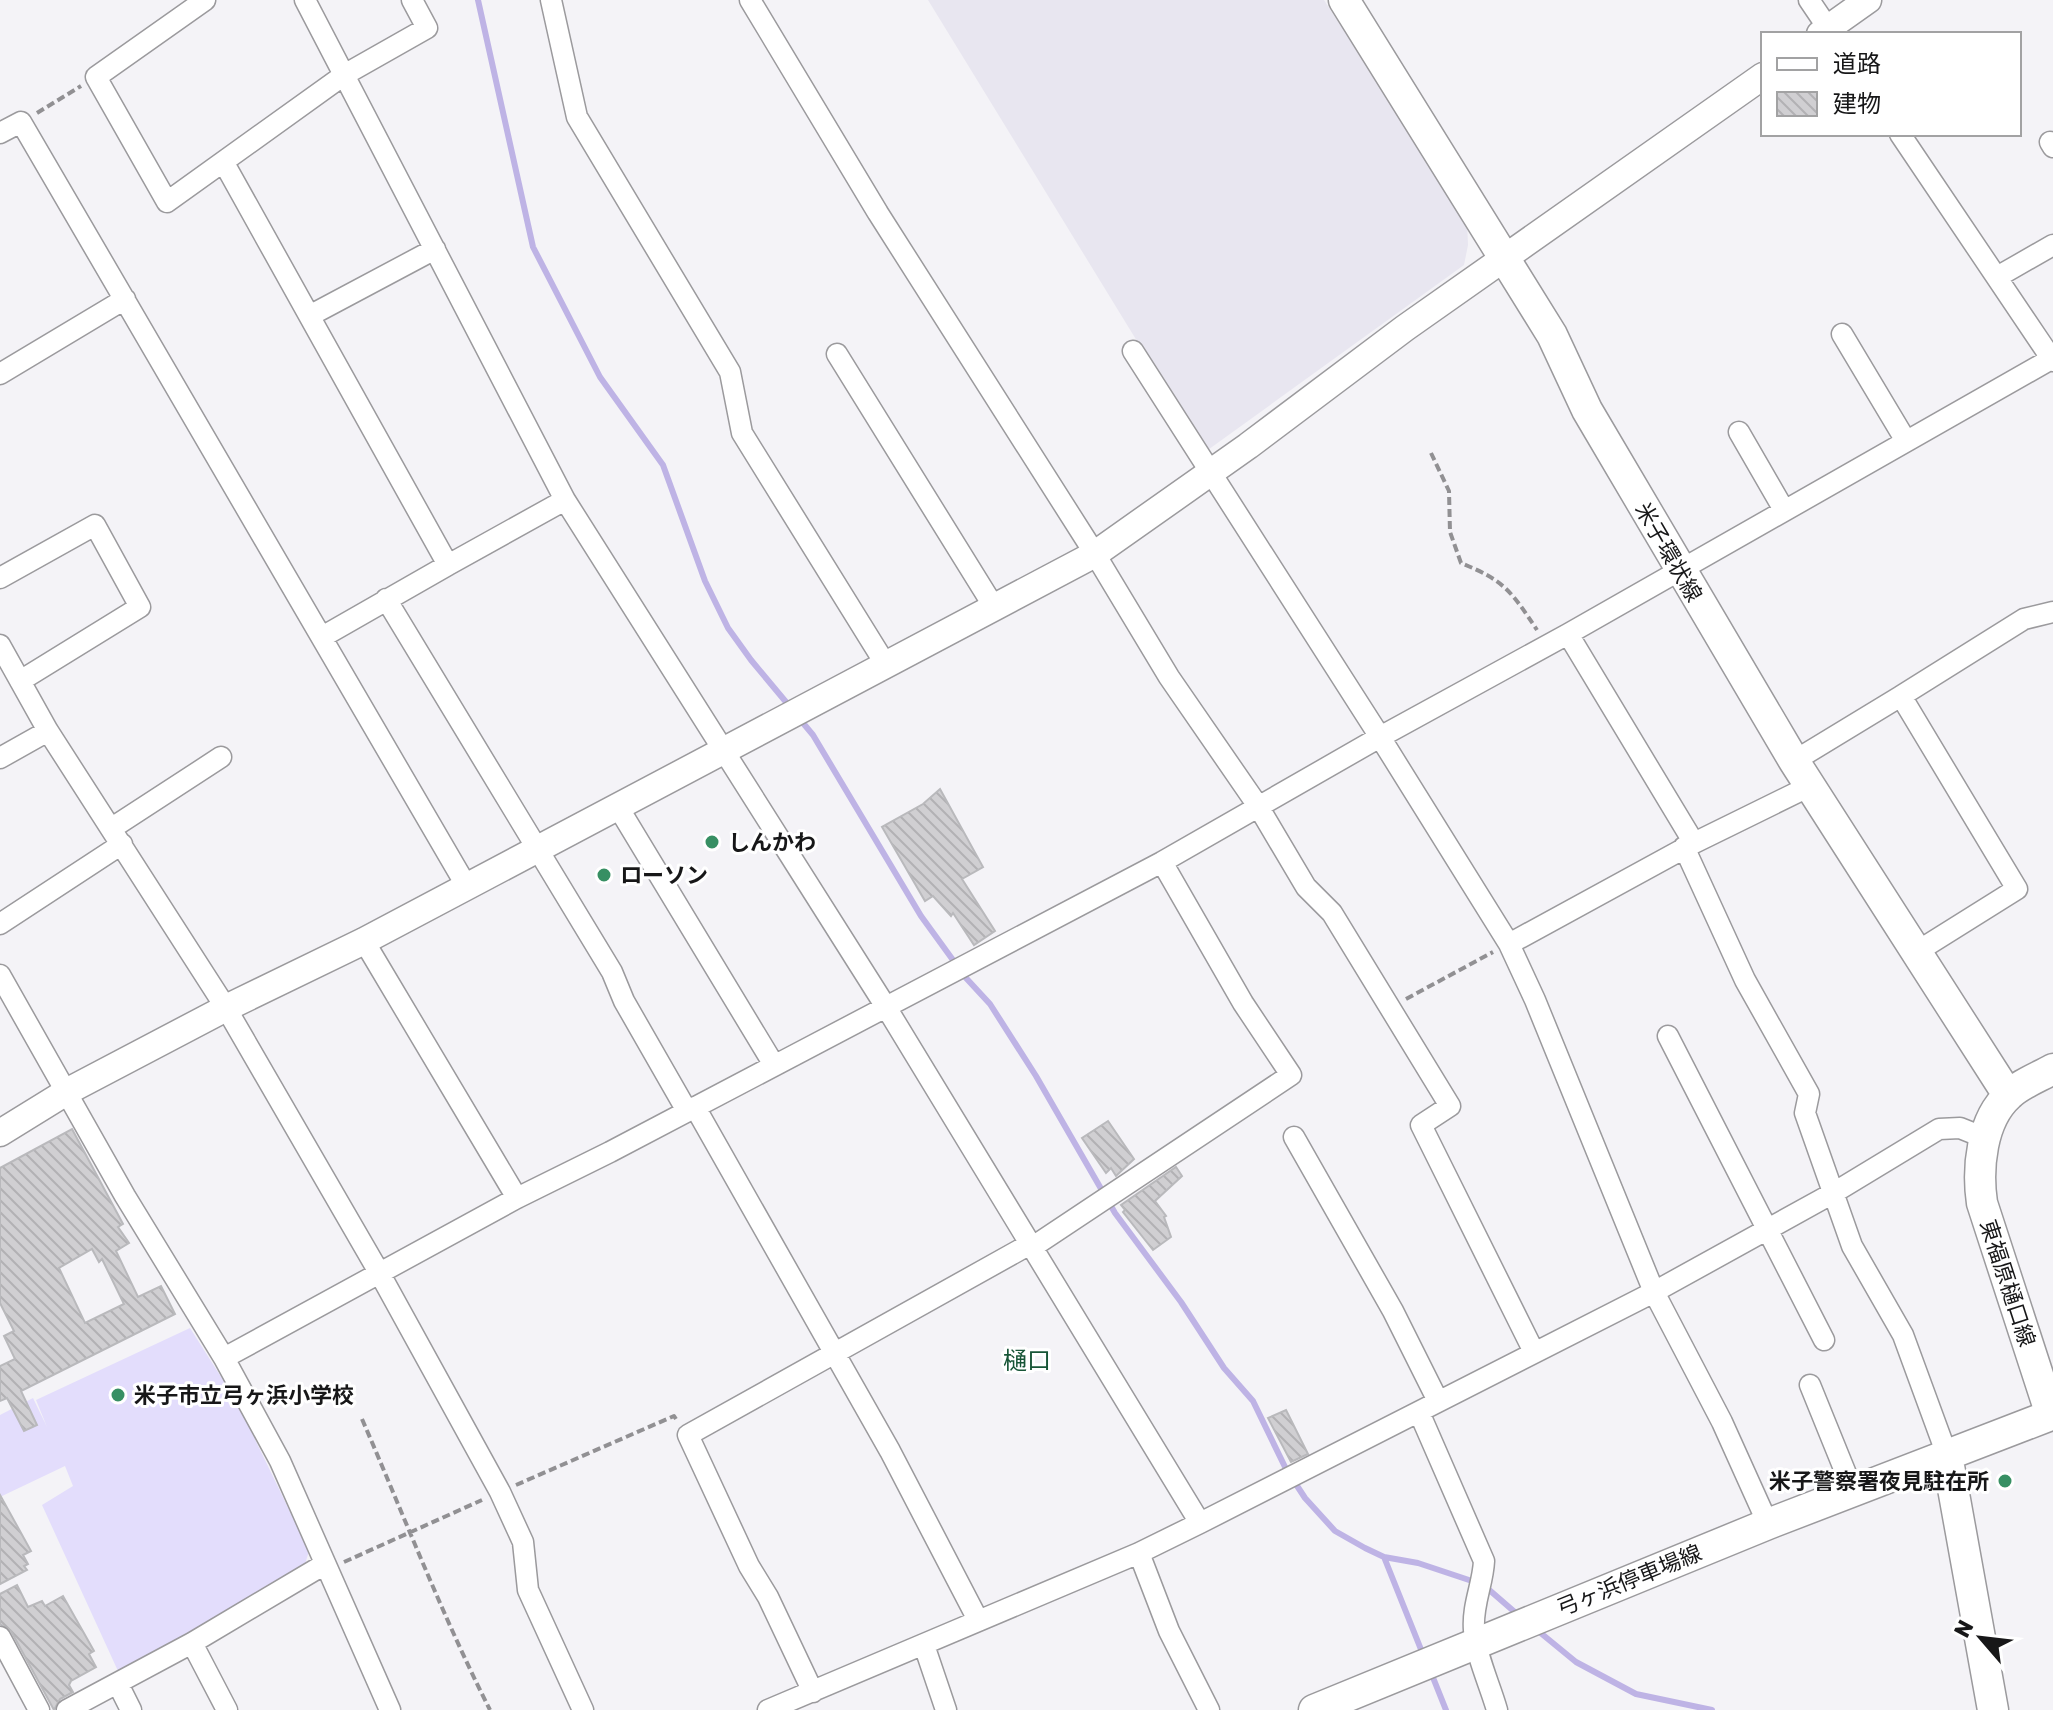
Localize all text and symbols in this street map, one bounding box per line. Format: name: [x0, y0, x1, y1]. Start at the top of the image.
legend: [1761, 32, 2021, 136]
text: 道路: [1833, 50, 1881, 78]
text: 建物: [1833, 90, 1881, 118]
street label: 米子環状線: [1629, 498, 1708, 607]
place label: しんかわ: [728, 829, 816, 856]
marker: しんかわ: [703, 833, 721, 851]
place label: ローソン: [620, 862, 708, 889]
marker: ローソン: [595, 866, 613, 884]
street label: 東福原樋口線: [1974, 1216, 2041, 1350]
district label: 樋口: [1003, 1347, 1051, 1375]
place label: 米子市立弓ヶ浜小学校: [134, 1382, 354, 1409]
marker: 米子市立弓ヶ浜小学校: [109, 1386, 127, 1404]
place label: 米子警察署夜見駐在所: [1769, 1468, 1989, 1495]
marker: 米子警察署夜見駐在所: [1996, 1472, 2014, 1490]
street label: 弓ヶ浜停車場線: [1553, 1539, 1706, 1622]
north arrow: [1941, 1598, 2021, 1678]
text: N: [1948, 1616, 1979, 1642]

